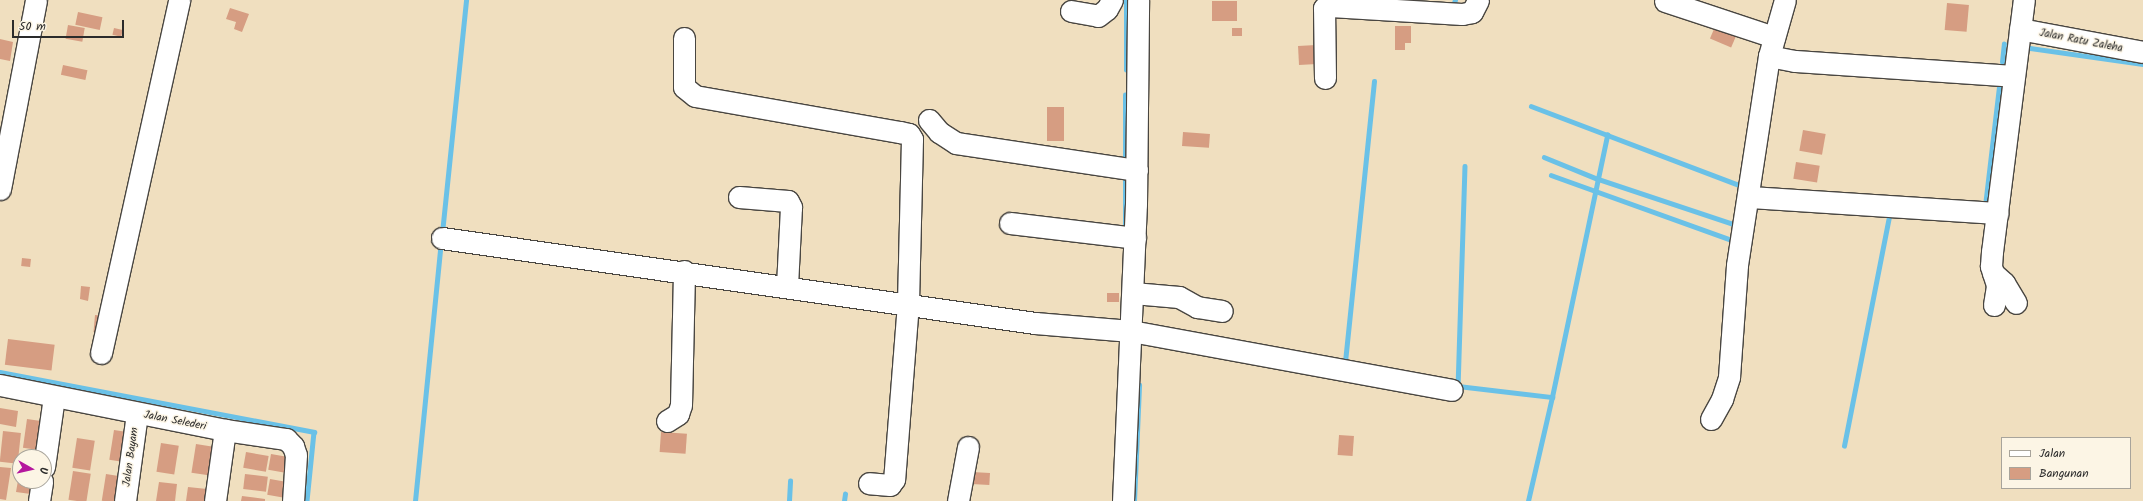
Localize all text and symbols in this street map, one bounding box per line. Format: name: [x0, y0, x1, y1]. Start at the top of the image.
scale bar: [14, 12, 126, 38]
text: 50 m: [19, 17, 46, 36]
street label: Jalan Ratu Zaleha: [2038, 26, 2124, 56]
street label: Jalan Selederi: [143, 408, 207, 434]
street label: Jalan Bayam: [120, 427, 142, 487]
legend: [2001, 437, 2131, 489]
text: Jalan: [2039, 444, 2065, 463]
north arrow: [12, 449, 52, 489]
text: Bangunan: [2039, 464, 2089, 483]
text: U: [34, 466, 52, 475]

